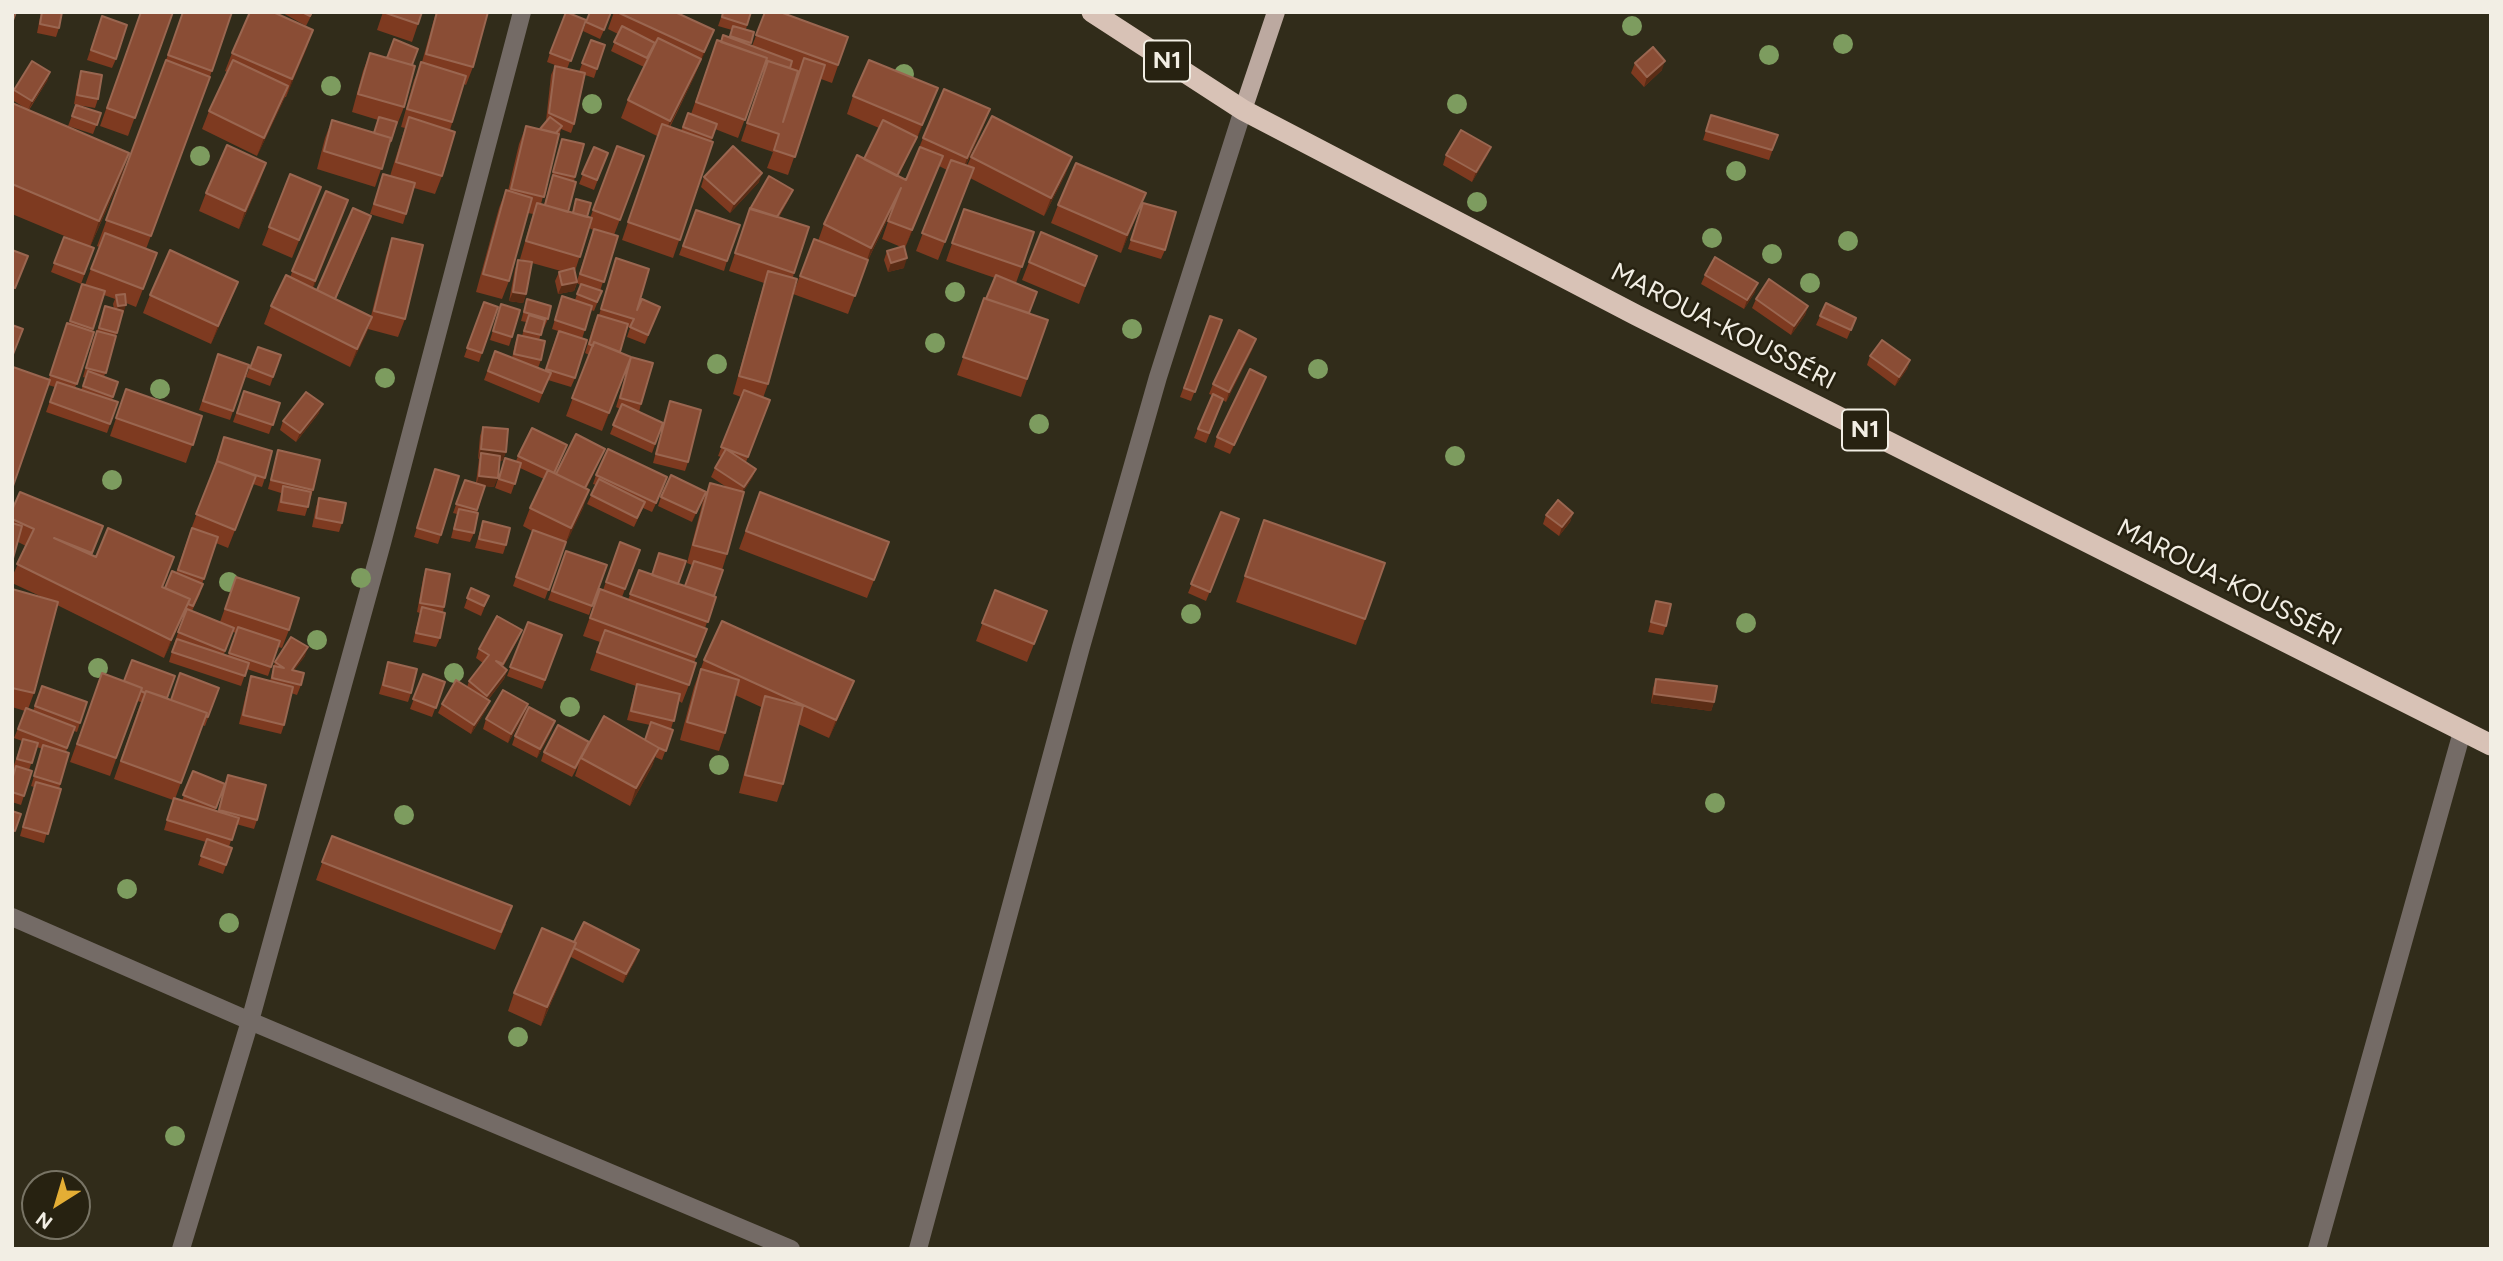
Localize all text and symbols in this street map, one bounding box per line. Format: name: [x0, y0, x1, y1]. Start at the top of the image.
road number: N1: [1144, 40, 1190, 82]
street label: MAROUA-KOUSSÉRI: [1605, 257, 1841, 397]
road number: N1: [1842, 410, 1888, 450]
street label: MAROUA-KOUSSÉRI: [2111, 513, 2347, 653]
north arrow: [21, 1170, 91, 1240]
text: N: [31, 1207, 57, 1234]

